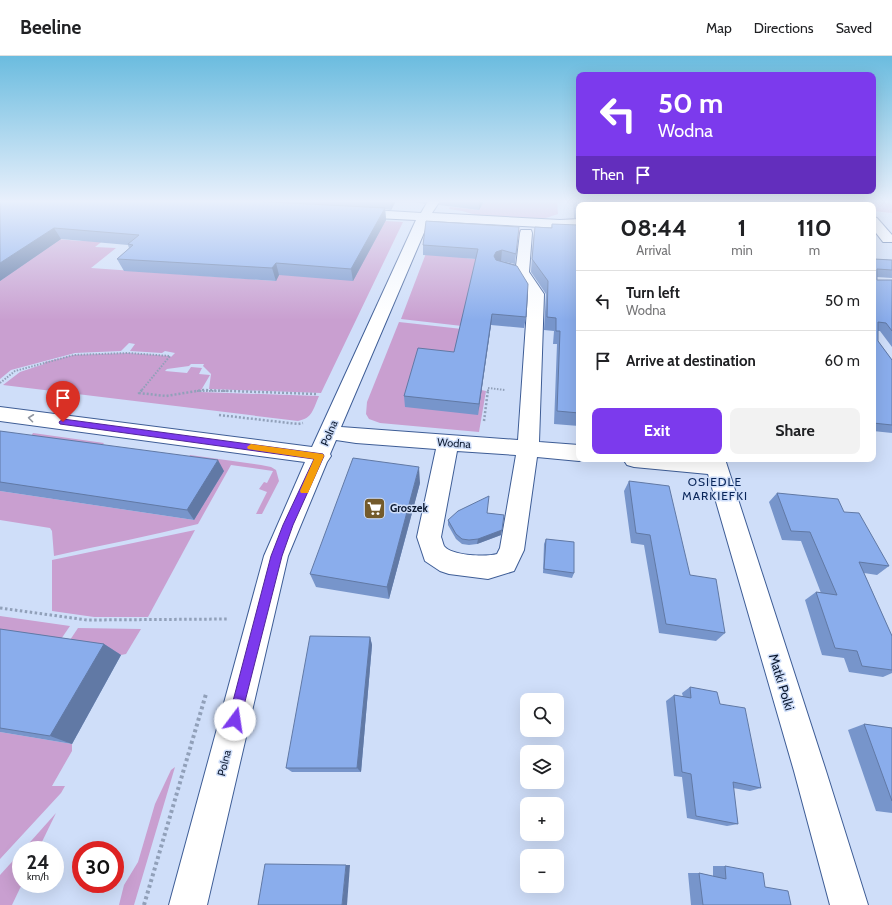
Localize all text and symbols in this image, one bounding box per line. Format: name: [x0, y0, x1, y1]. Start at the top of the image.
text: Beeline: [20, 16, 81, 39]
text: Map: [706, 19, 732, 37]
text: Directions: [754, 19, 814, 37]
text: Saved: [836, 19, 872, 37]
text: 50 m: [658, 86, 723, 120]
icon: left: [592, 88, 644, 140]
text: Wodna: [658, 120, 713, 142]
icon: arrive: [632, 164, 654, 186]
text: Then: [592, 166, 624, 184]
text: 08:44: [620, 213, 687, 242]
text: 1: [738, 213, 746, 242]
text: 110: [797, 213, 832, 242]
text: Arrival: [636, 242, 671, 258]
text: min: [731, 242, 753, 258]
text: m: [809, 242, 820, 258]
text: Turn left: [626, 284, 680, 302]
icon: left: [592, 290, 614, 312]
text: 50 m: [825, 292, 860, 310]
text: Wodna: [626, 302, 666, 318]
icon: arrive: [592, 350, 614, 372]
text: Arrive at destination: [626, 352, 756, 370]
text: 60 m: [824, 352, 860, 370]
pin: [46, 381, 80, 422]
icon: arrive: [52, 387, 74, 409]
button: Exit: [592, 408, 722, 454]
button: Share: [730, 408, 860, 454]
one-way arrow: [28, 414, 34, 423]
street label: Polna: [317, 418, 341, 448]
street label: Wodna: [437, 435, 472, 451]
district label: OSIEDLE MARKIEFKI: [682, 474, 748, 503]
supermarket icon: Groszek: [361, 495, 387, 521]
place label: Groszek: [390, 501, 428, 515]
street label: Matki Polki: [766, 652, 798, 712]
map controls: [520, 693, 564, 893]
button: search: [520, 693, 564, 737]
position arrow: [214, 699, 256, 741]
button: layers: [520, 745, 564, 789]
street label: Polna: [214, 748, 234, 777]
button: +: [520, 797, 564, 841]
speed limit sign: 30: [72, 841, 124, 893]
button: −: [520, 849, 564, 893]
text: 24: [27, 850, 50, 874]
text: km/h: [27, 870, 49, 883]

